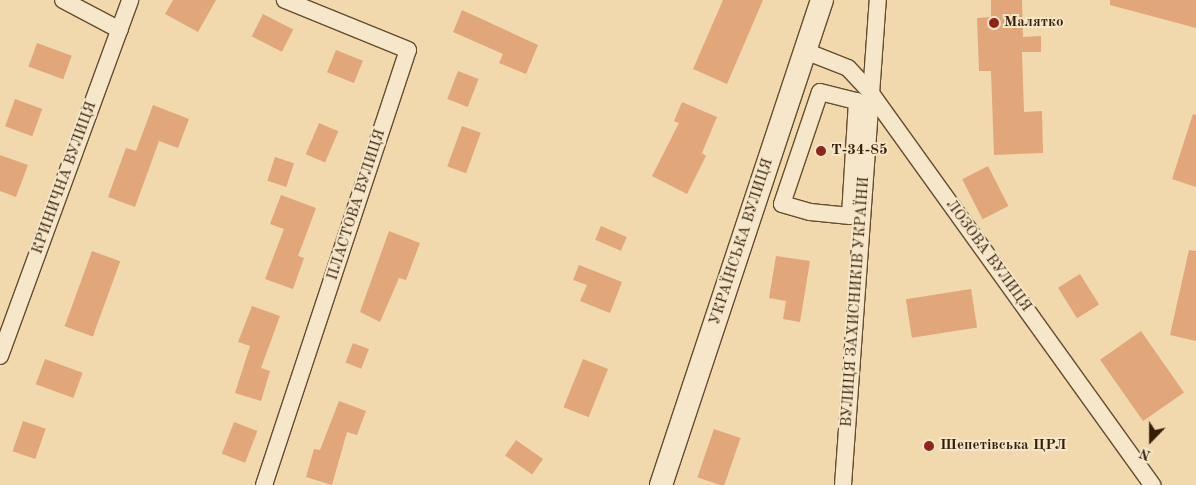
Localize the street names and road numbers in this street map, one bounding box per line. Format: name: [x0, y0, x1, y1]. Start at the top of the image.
street label: КРИНИЧНА ВУЛИЦЯ: [29, 99, 101, 257]
street label: ПЛАСТОВА ВУЛИЦЯ: [324, 127, 390, 283]
street label: УКРАЇНСЬКА ВУЛИЦЯ: [707, 156, 777, 328]
street label: ВУЛИЦЯ ЗАХИСНИКІВ УКРАЇНИ: [838, 176, 874, 428]
street label: ЛОЗОВА ВУЛИЦЯ: [941, 196, 1035, 316]

